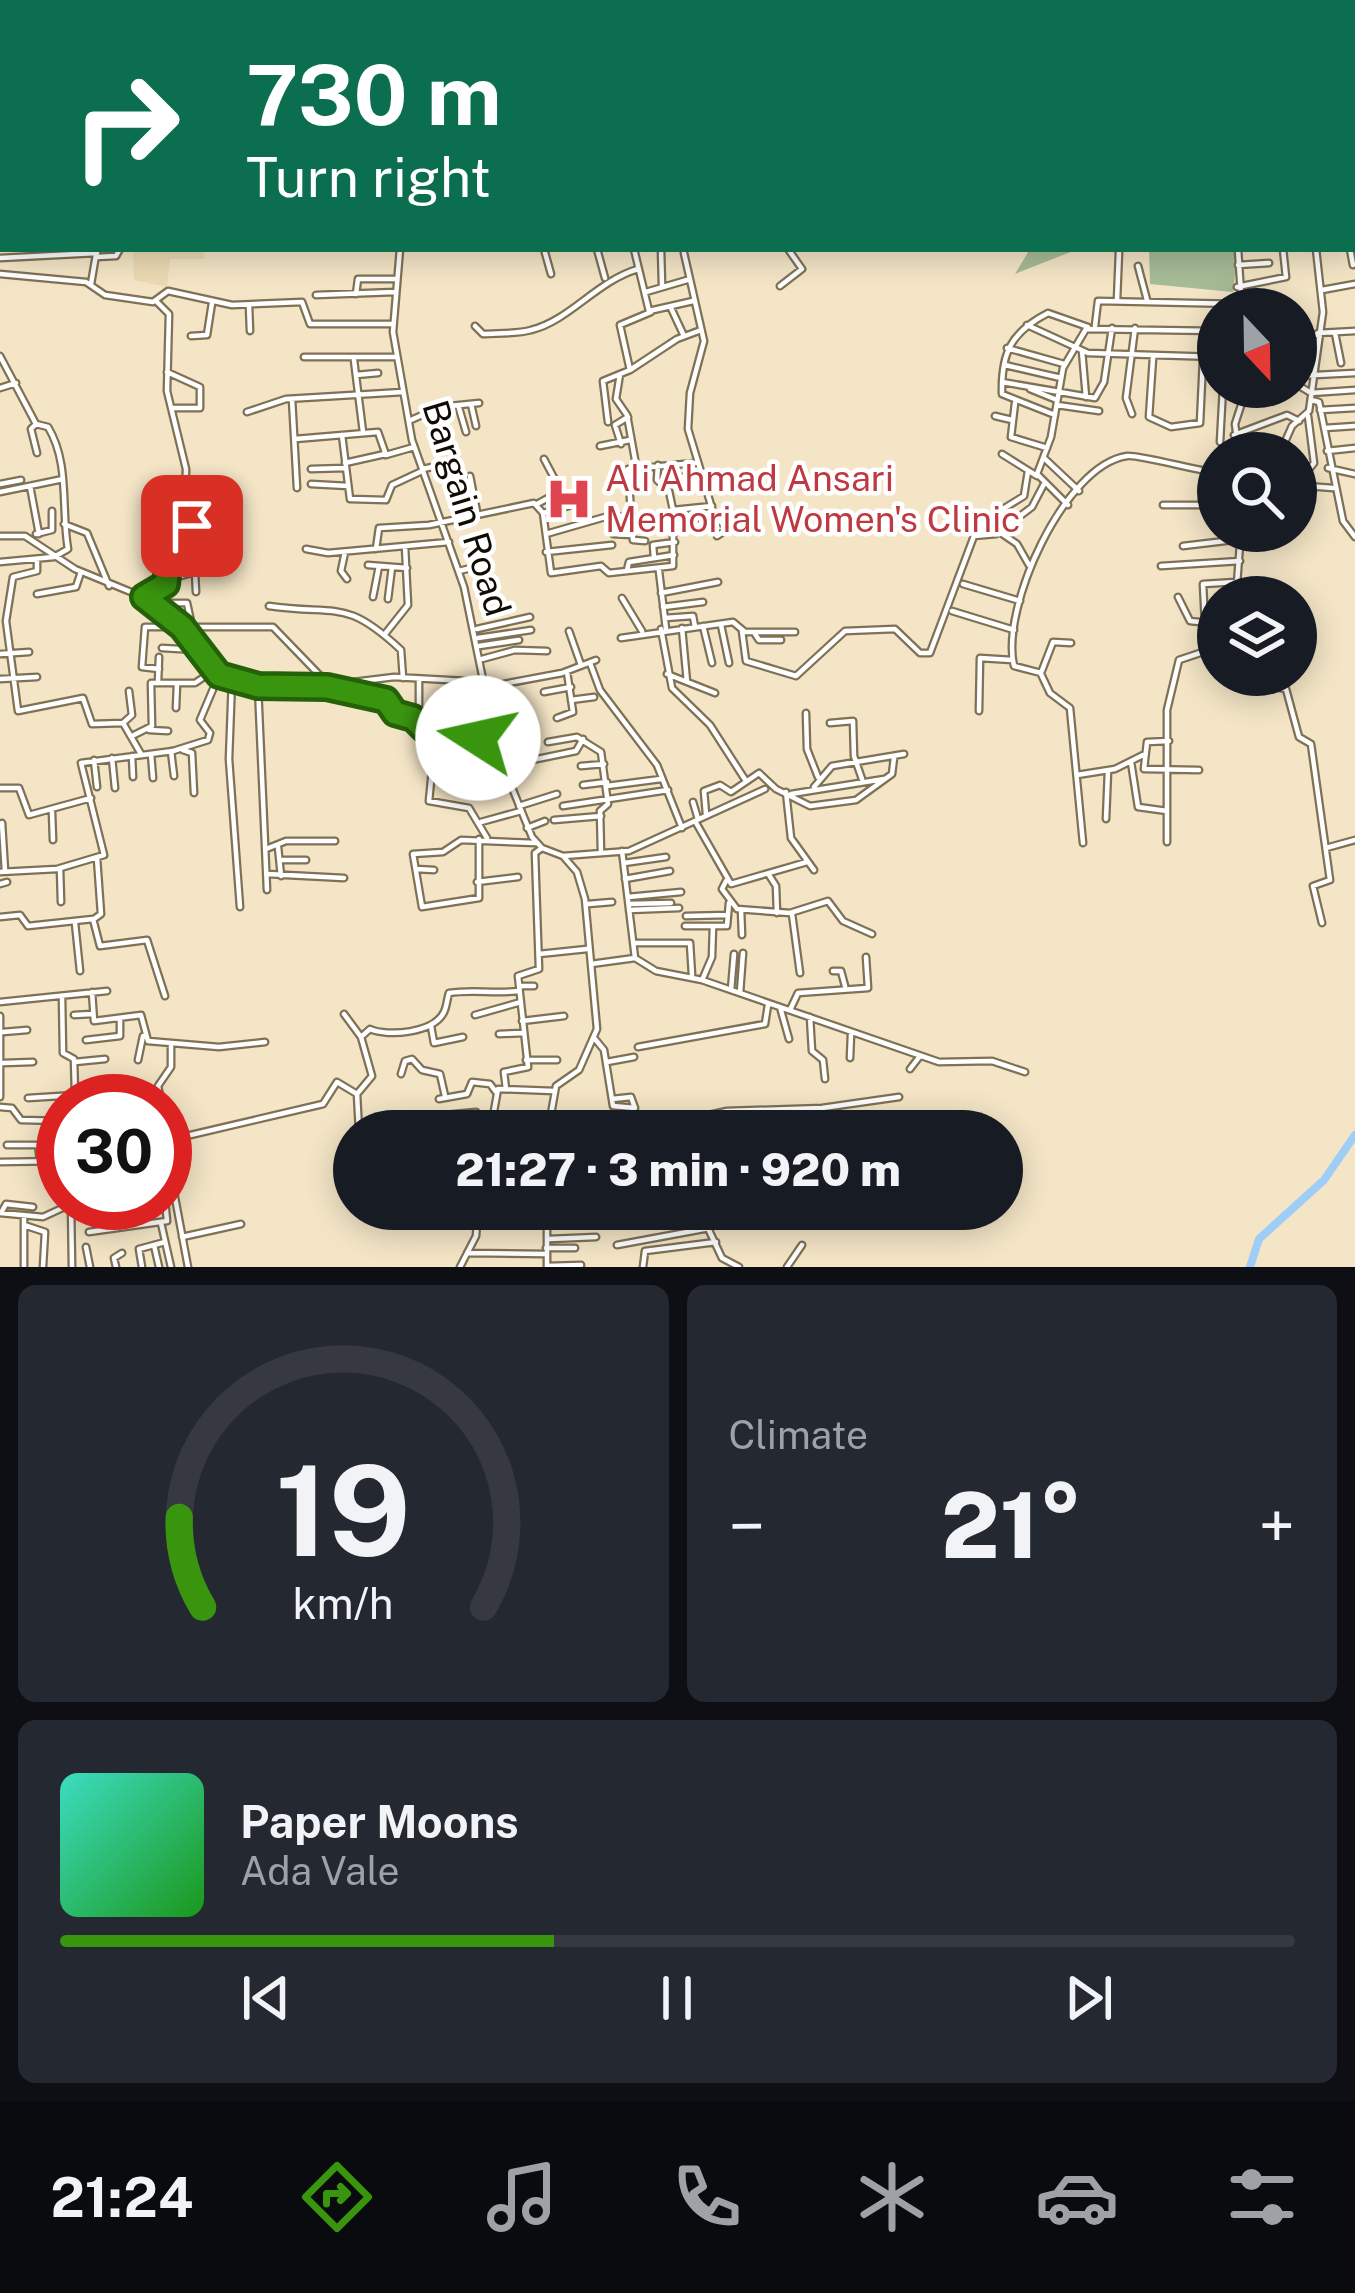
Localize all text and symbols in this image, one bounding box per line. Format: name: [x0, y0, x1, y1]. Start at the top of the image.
text: 730 m: [246, 45, 502, 144]
icon: right: [48, 48, 204, 204]
text: Turn right: [246, 146, 491, 209]
north arrow: [1197, 288, 1317, 408]
map controls: [1197, 288, 1317, 696]
street label: Bargain Road: [414, 395, 520, 621]
button: search: [1197, 432, 1317, 552]
place label: Ali Ahmad Ansari Memorial Women's Clinic: [605, 457, 1021, 540]
hospital icon: Ali Ahmad Ansari Memorial Women's Clinic: [544, 474, 594, 524]
pin: [141, 475, 243, 577]
icon: arrive: [159, 493, 225, 559]
button: layers: [1197, 576, 1317, 696]
position arrow: [415, 675, 541, 801]
speed limit sign: 30: [36, 1074, 192, 1230]
text: 21:27 · 3 min · 920 m: [455, 1143, 901, 1196]
text: Climate: [729, 1412, 868, 1458]
text: 19: [275, 1437, 411, 1584]
text: 21°: [941, 1472, 1082, 1578]
text: −: [729, 1487, 765, 1565]
text: +: [1258, 1487, 1295, 1565]
text: km/h: [293, 1577, 394, 1628]
text: Paper Moons: [240, 1795, 519, 1848]
text: Ada Vale: [240, 1848, 400, 1894]
icon: previous: [233, 1965, 299, 2031]
icon: pause: [644, 1965, 710, 2031]
icon: next: [1056, 1965, 1122, 2031]
icon: directions: [295, 2155, 379, 2239]
icon: music: [480, 2155, 564, 2239]
icon: phone: [665, 2155, 749, 2239]
icon: climate: [850, 2155, 934, 2239]
icon: car: [1035, 2155, 1119, 2239]
icon: filters: [1220, 2155, 1304, 2239]
text: 21:24: [51, 2166, 193, 2229]

